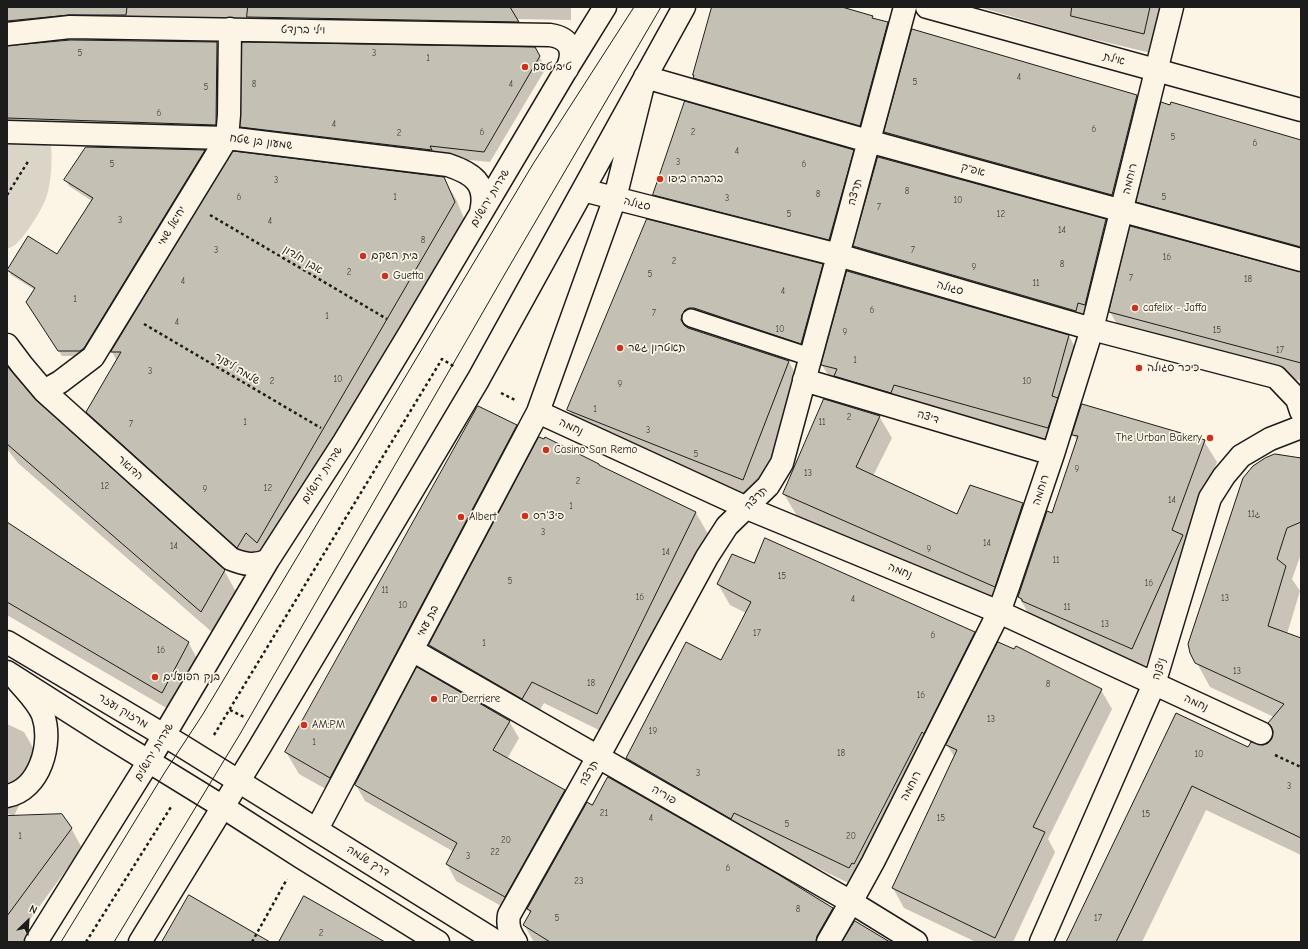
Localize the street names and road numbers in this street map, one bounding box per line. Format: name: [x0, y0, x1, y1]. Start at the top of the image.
street label: וילי ברנדט: [281, 23, 325, 37]
street label: אילת: [1102, 50, 1126, 68]
street label: שמעון בן שטח: [229, 132, 293, 152]
street label: אפ"ק: [960, 160, 986, 180]
street label: רוחמה: [1120, 162, 1140, 196]
street label: שדרות ירושלים: [468, 167, 512, 229]
street label: תרצה: [845, 177, 865, 207]
street label: סגולה: [622, 194, 652, 214]
street label: יחיאל שמי: [155, 204, 189, 248]
street label: אבן חלדון: [281, 243, 325, 277]
street label: סגולה: [935, 278, 965, 298]
street label: שלמה ליענר: [212, 350, 262, 388]
street label: דיצה: [915, 407, 941, 427]
street label: נחמה: [557, 416, 585, 438]
street label: שדרות ירושלים: [299, 444, 345, 506]
street label: הדואר: [114, 453, 146, 483]
street label: רוחמה: [1030, 473, 1052, 507]
street label: תרצה: [742, 484, 770, 512]
street label: נחמה: [886, 560, 914, 582]
street label: בת עמי: [414, 603, 442, 639]
street label: ניצנה: [1149, 656, 1169, 682]
street label: מרזוק ועזר: [95, 691, 151, 731]
street label: נחמה: [1182, 692, 1210, 714]
street label: שדרות ירושלים: [132, 721, 176, 783]
street label: תרצה: [576, 758, 602, 788]
street label: רוחמה: [898, 769, 924, 803]
street label: פוריה: [649, 783, 679, 807]
street label: דרך שלמה: [344, 843, 392, 879]

